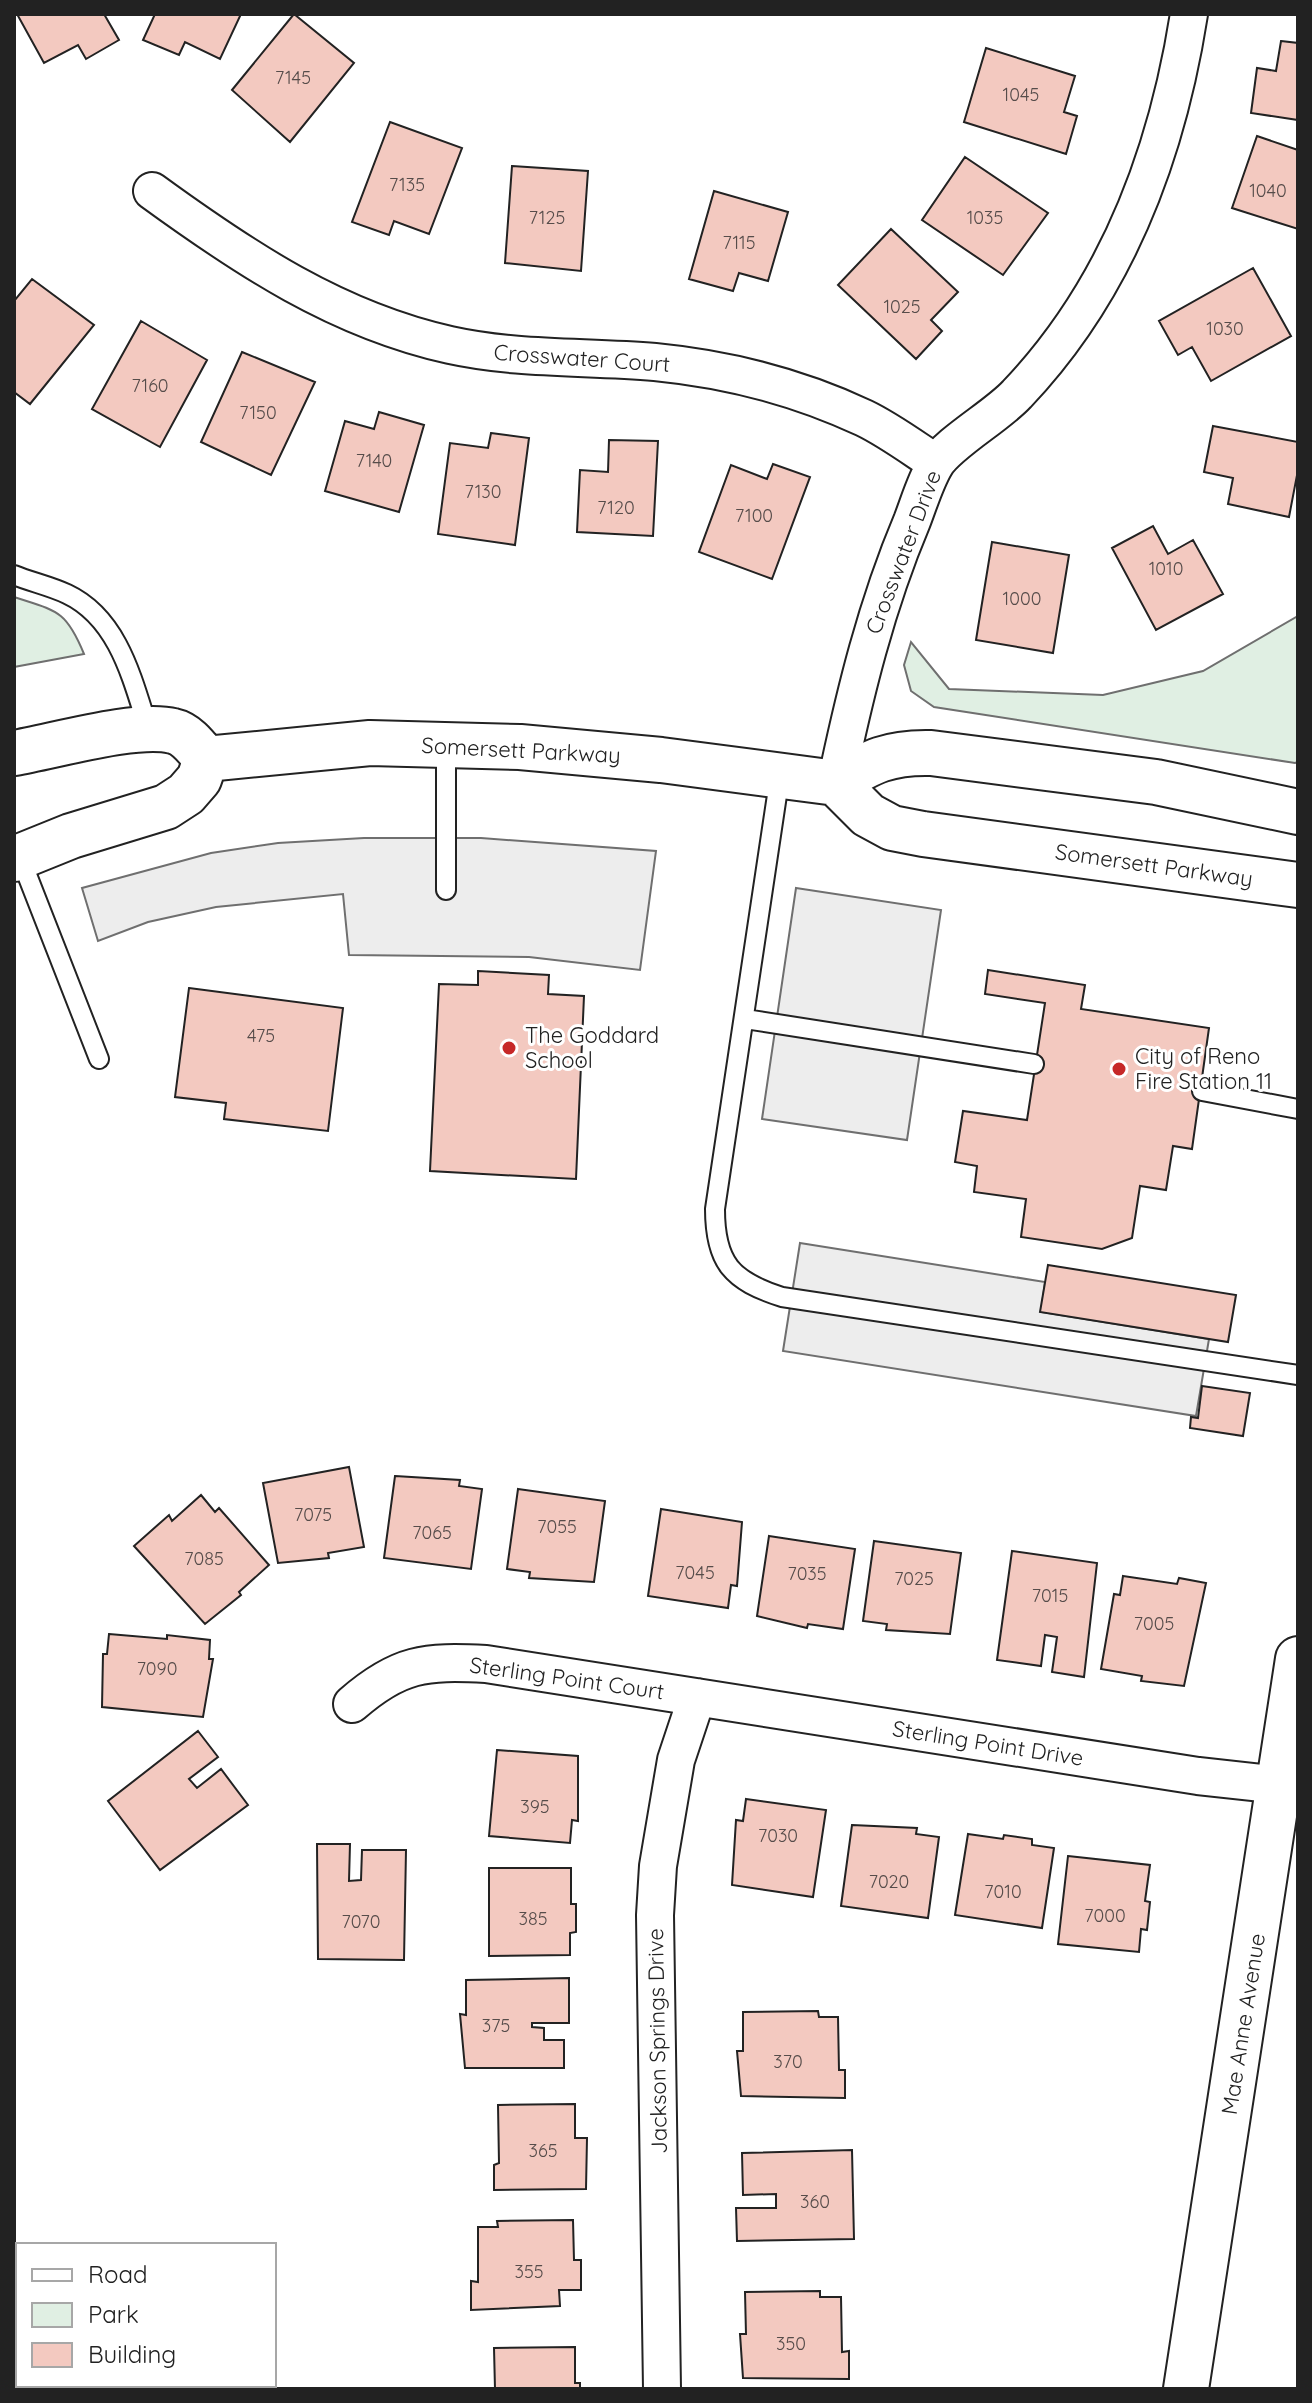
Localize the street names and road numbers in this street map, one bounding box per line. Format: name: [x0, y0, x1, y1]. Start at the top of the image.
street label: Crosswater Court: [493, 338, 671, 378]
street label: Crosswater Drive: [859, 466, 947, 638]
street label: Somersett Parkway: [421, 731, 621, 769]
street label: Somersett Parkway: [1053, 837, 1255, 893]
street label: Sterling Point Court: [468, 1650, 666, 1706]
street label: Sterling Point Drive: [891, 1714, 1085, 1772]
street label: Jackson Springs Drive: [641, 1928, 673, 2154]
street label: Mae Anne Avenue: [1215, 1931, 1271, 2117]

